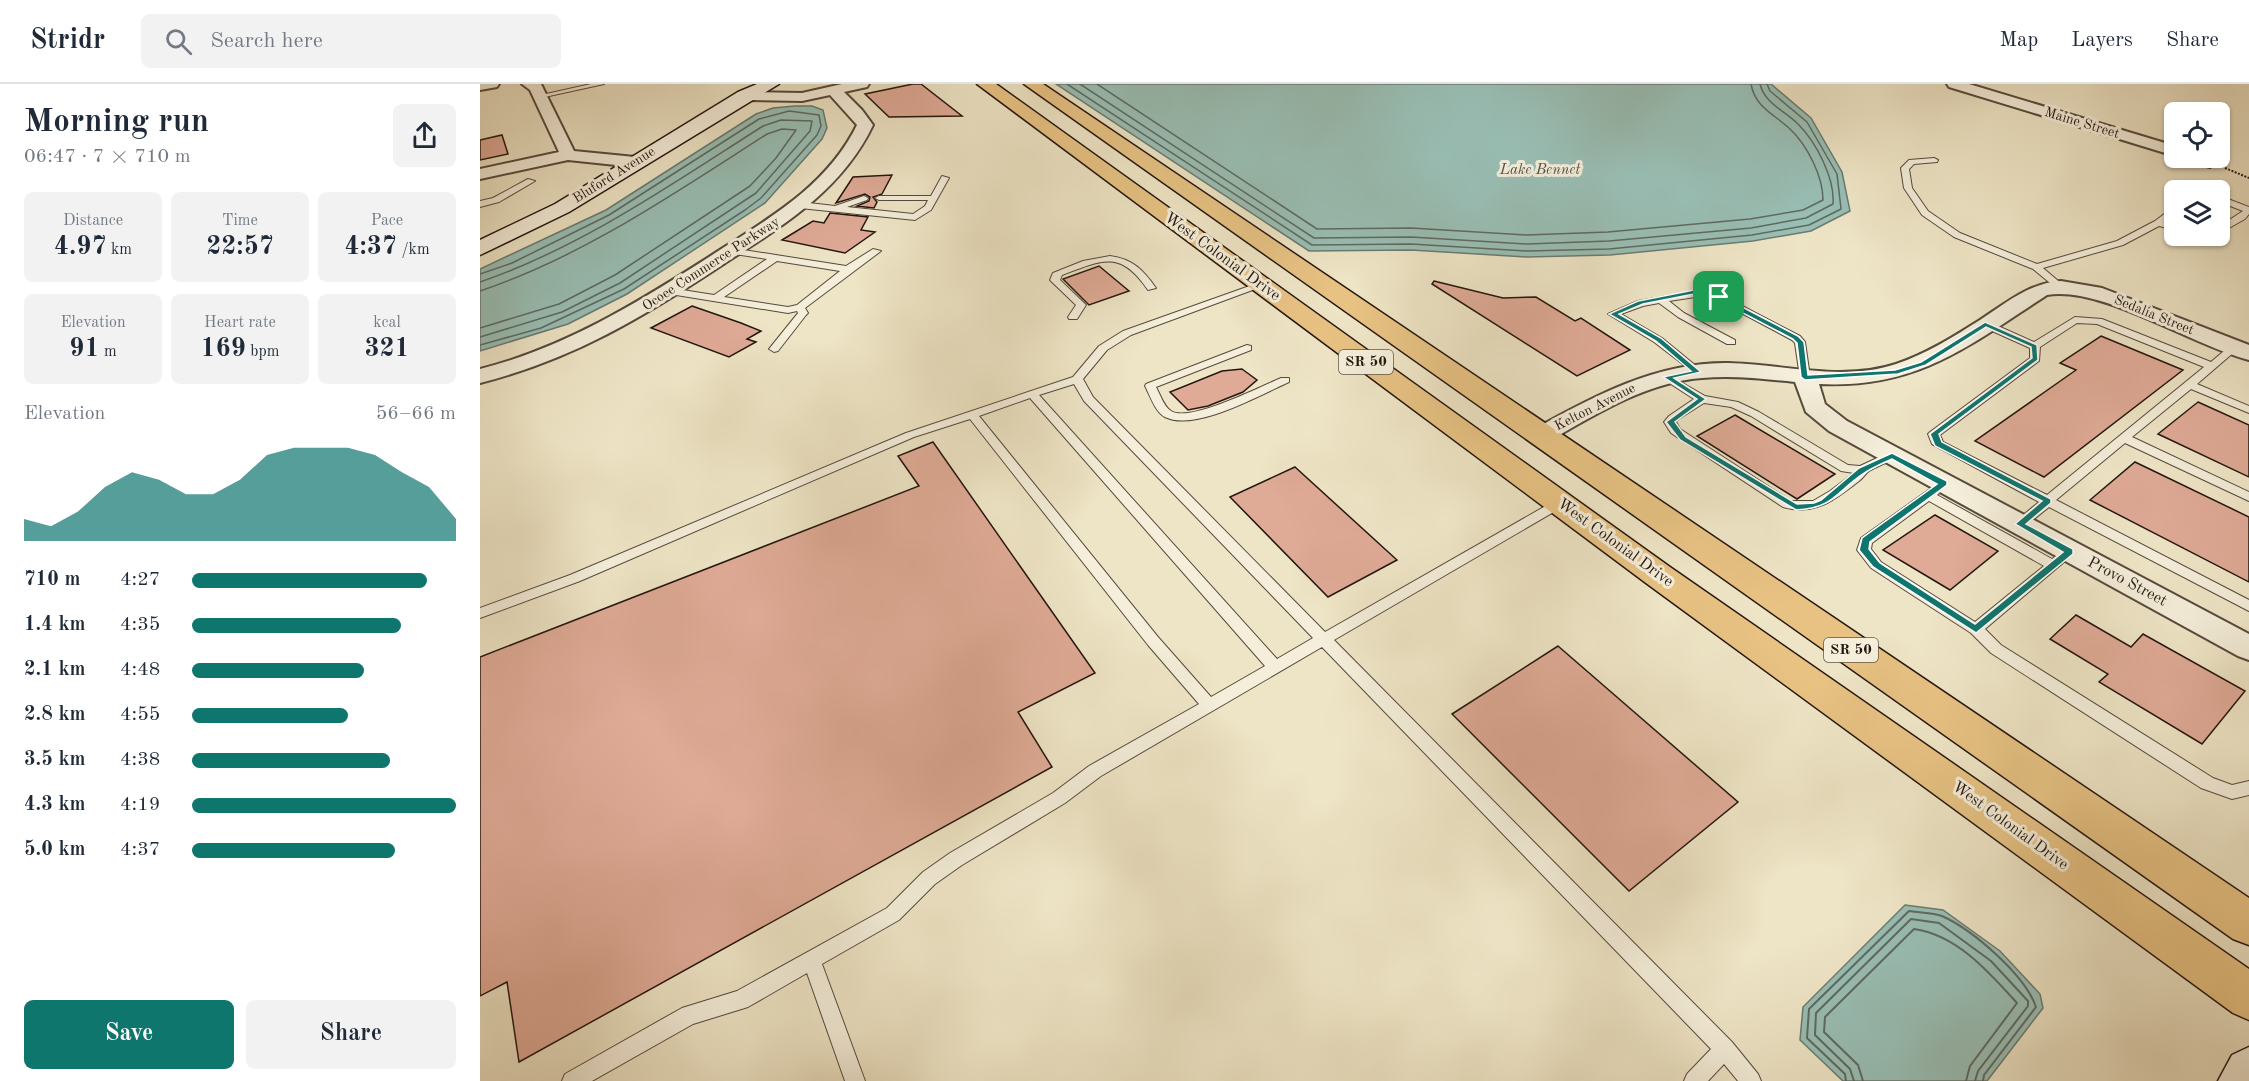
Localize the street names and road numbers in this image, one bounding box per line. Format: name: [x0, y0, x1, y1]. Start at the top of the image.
street label: Maine Street: [2043, 105, 2121, 141]
street label: Bluford Avenue: [570, 144, 658, 206]
street label: West Colonial Drive: [1161, 210, 1283, 304]
street label: Ocoee Commerce Parkway: [640, 214, 782, 314]
street label: Sedalia Street: [2112, 293, 2196, 337]
road number: SR 50: [1339, 350, 1393, 374]
street label: Kelton Avenue: [1552, 381, 1638, 433]
street label: West Colonial Drive: [1554, 496, 1676, 590]
street label: Provo Street: [2085, 554, 2170, 610]
road number: SR 50: [1824, 638, 1878, 662]
street label: West Colonial Drive: [1949, 779, 2071, 873]

